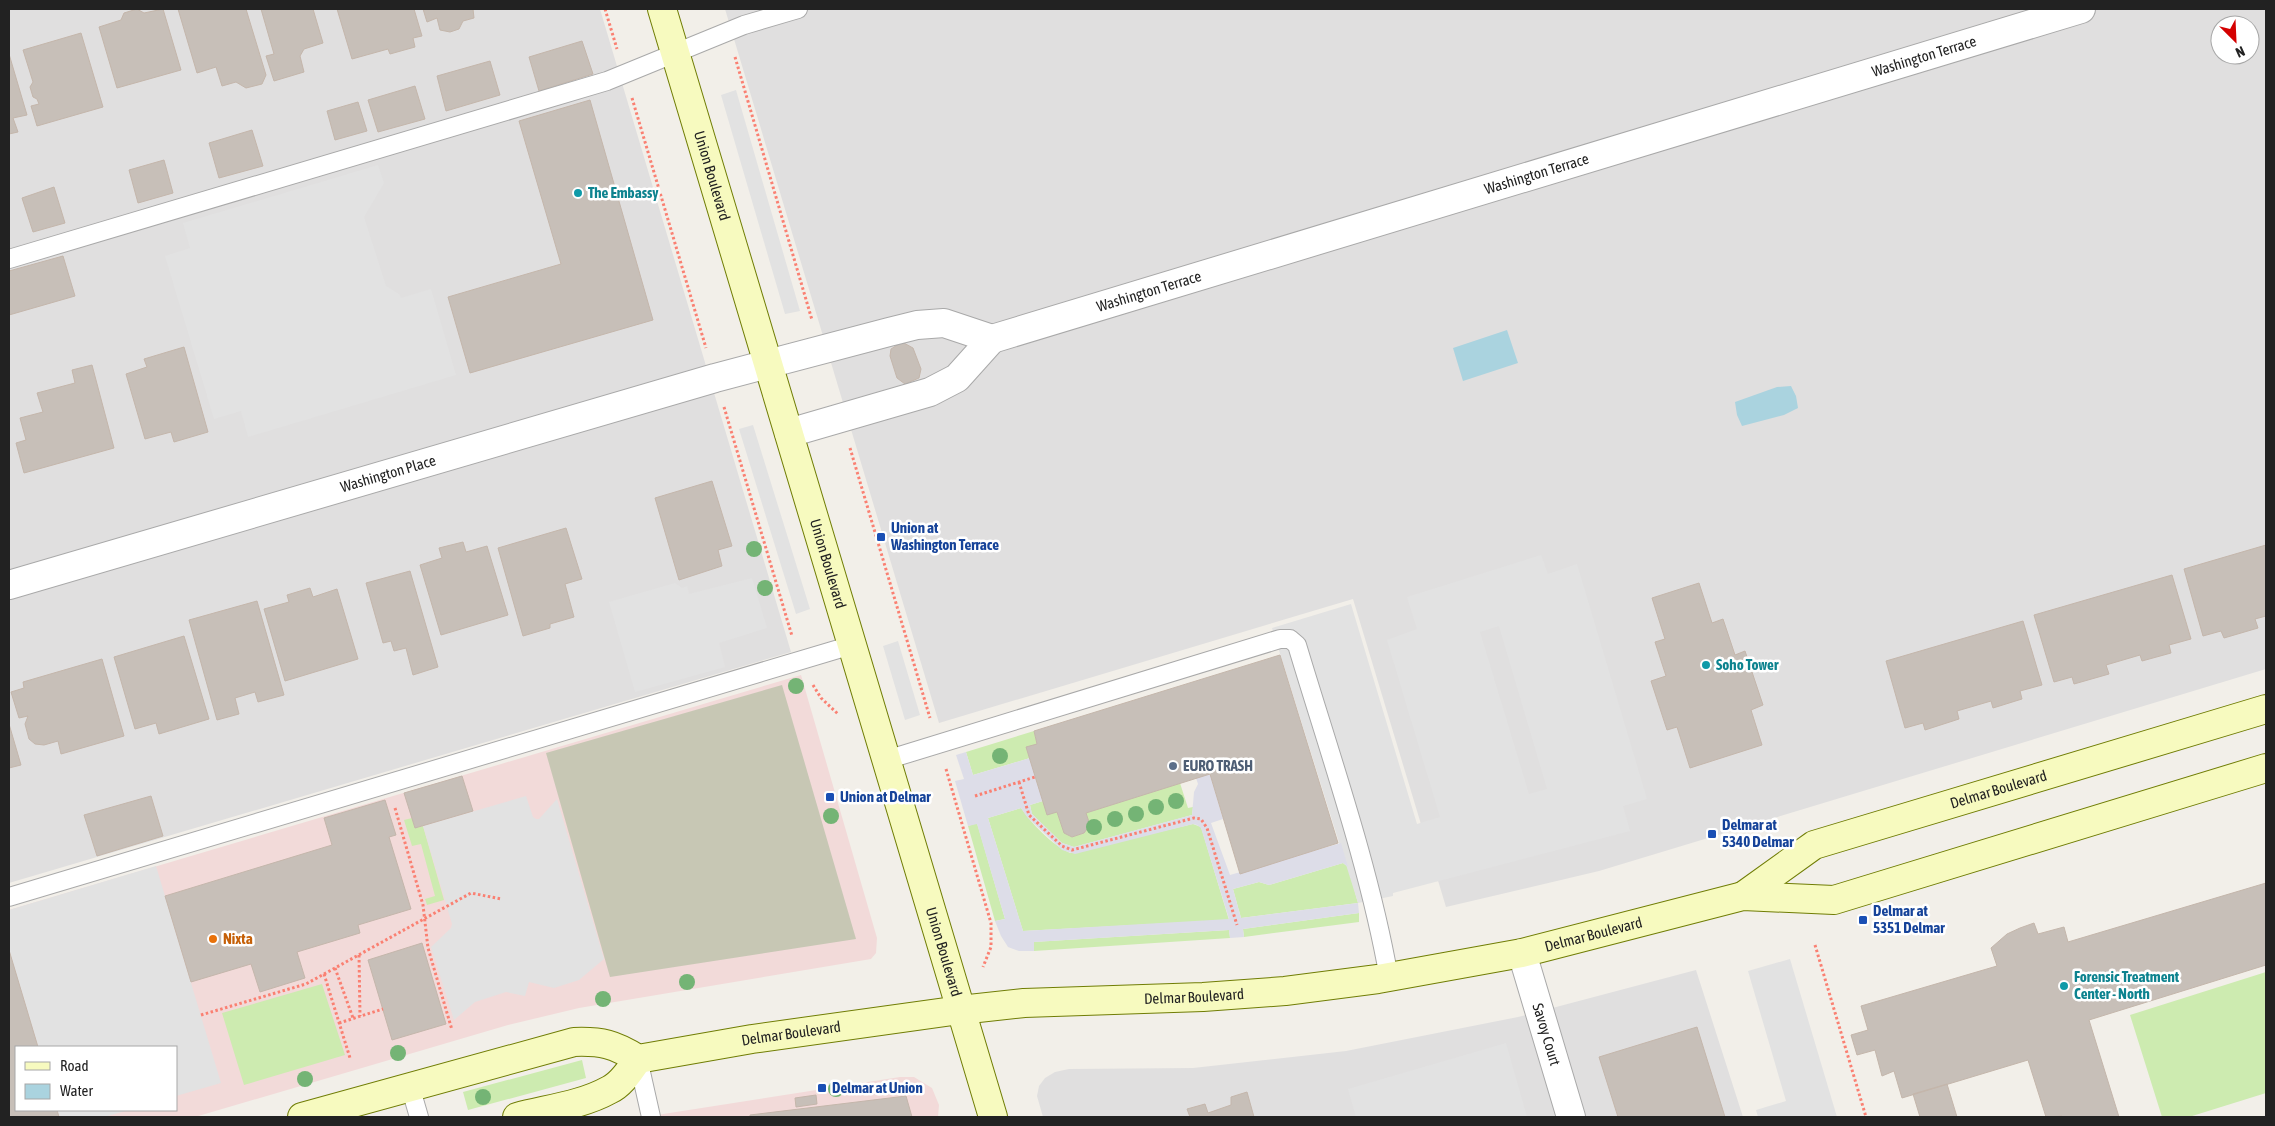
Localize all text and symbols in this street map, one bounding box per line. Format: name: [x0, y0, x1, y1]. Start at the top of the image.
north arrow: [2210, 15, 2260, 65]
street label: Washington Terrace: [1870, 32, 1978, 80]
text: N: [2233, 43, 2247, 61]
street label: Union Boulevard: [691, 129, 734, 222]
street label: Washington Terrace: [1482, 150, 1591, 197]
place label: The Embassy: [588, 184, 659, 201]
marker: The Embassy: [572, 187, 584, 199]
street label: Washington Terrace: [1095, 267, 1203, 315]
street label: Washington Place: [338, 451, 438, 495]
street label: Union Boulevard: [807, 517, 850, 610]
place label: Union at Washington Terrace: [890, 519, 999, 553]
marker: Union at Washington Terrace: [875, 531, 887, 543]
place label: Soho Tower: [1716, 656, 1779, 673]
marker: Soho Tower: [1700, 659, 1712, 671]
place label: EURO TRASH: [1183, 757, 1253, 774]
marker: EURO TRASH: [1167, 760, 1179, 772]
street label: Delmar Boulevard: [1948, 766, 2049, 812]
place label: Union at Delmar: [840, 788, 931, 805]
marker: Union at Delmar: [824, 791, 836, 803]
place label: Delmar at 5340 Delmar: [1722, 816, 1794, 850]
marker: Delmar at 5340 Delmar: [1706, 828, 1718, 840]
place label: Delmar at 5351 Delmar: [1873, 902, 1945, 936]
street label: Union Boulevard: [923, 905, 966, 998]
street label: Delmar Boulevard: [1543, 913, 1644, 955]
marker: Delmar at 5351 Delmar: [1857, 914, 1869, 926]
place label: Nixta: [223, 930, 253, 947]
marker: Nixta: [207, 933, 219, 945]
place label: Forensic Treatment Center - North: [2074, 968, 2180, 1002]
marker: Forensic Treatment Center - North: [2058, 980, 2070, 992]
street label: Delmar Boulevard: [1144, 985, 1245, 1007]
street label: Savoy Court: [1529, 1001, 1564, 1067]
street label: Delmar Boulevard: [740, 1018, 842, 1049]
legend: [15, 1046, 178, 1111]
text: Road: [60, 1057, 89, 1074]
place label: Delmar at Union: [832, 1079, 923, 1096]
text: Water: [60, 1082, 93, 1099]
marker: Delmar at Union: [816, 1082, 828, 1094]

